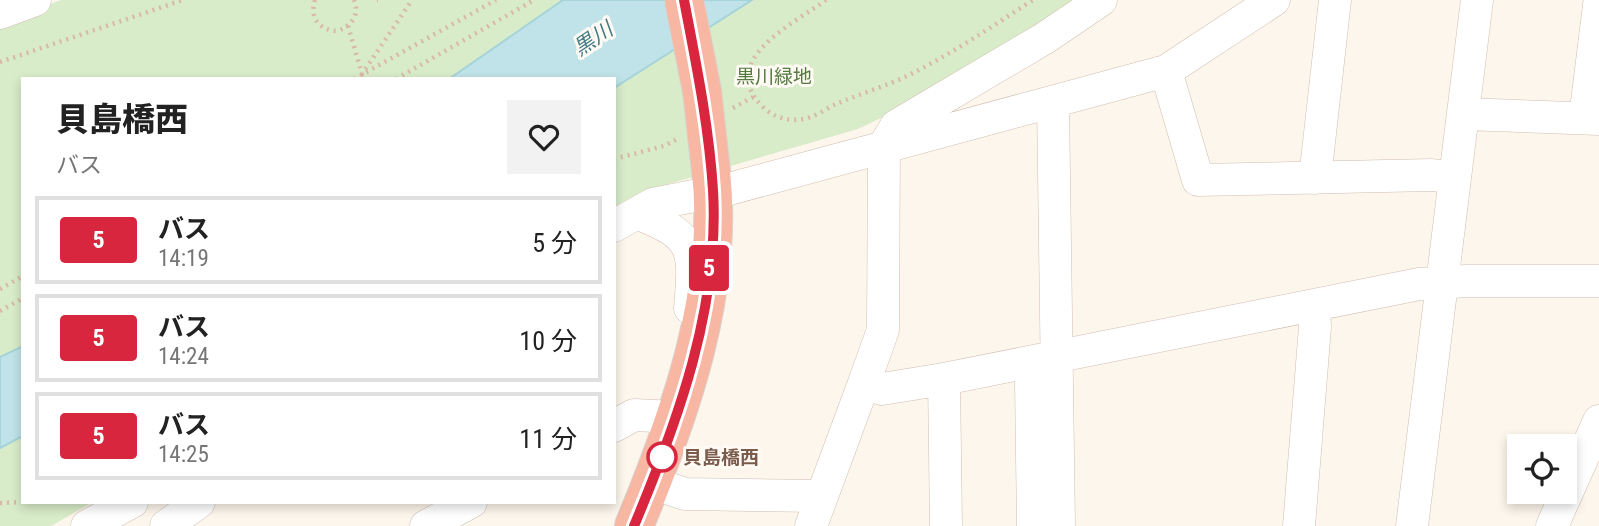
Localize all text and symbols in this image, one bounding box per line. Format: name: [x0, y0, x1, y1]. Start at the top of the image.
water label: 黒川: [569, 16, 619, 61]
park label: 黒川緑地: [736, 65, 812, 88]
text: 貝島橋西: [56, 100, 188, 139]
button: heart: [507, 100, 581, 174]
text: バス: [56, 152, 102, 179]
text: バス: [158, 214, 210, 244]
text: 5: [92, 226, 105, 254]
text: 5 分: [532, 228, 577, 258]
text: 14:19: [158, 245, 209, 272]
line badge: 5: [686, 245, 732, 291]
text: 5: [703, 254, 715, 282]
text: バス: [158, 312, 210, 342]
text: 5: [92, 324, 105, 352]
text: 10 分: [519, 326, 577, 356]
text: 14:24: [158, 343, 209, 370]
text: バス: [158, 410, 210, 440]
text: 5: [92, 422, 105, 450]
text: 11 分: [519, 424, 577, 454]
map controls: [1507, 434, 1577, 504]
button: locate: [1507, 434, 1577, 504]
text: 14:25: [158, 441, 209, 468]
marker: 貝島橋西: [647, 442, 677, 472]
place label: 貝島橋西: [683, 446, 759, 469]

